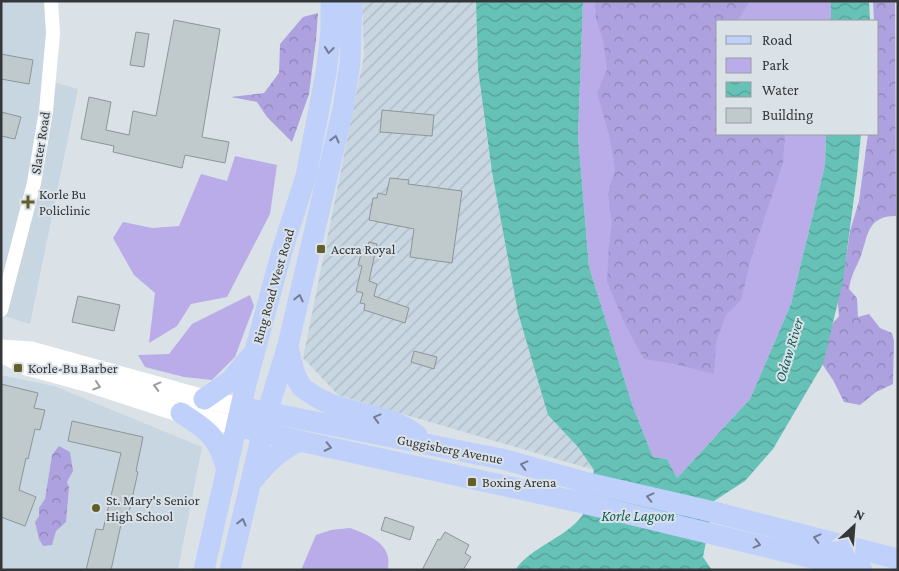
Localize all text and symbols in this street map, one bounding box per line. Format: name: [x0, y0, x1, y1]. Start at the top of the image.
legend: [716, 20, 879, 135]
text: Road: [762, 32, 793, 48]
one-way arrow: [323, 46, 334, 54]
text: Park: [762, 57, 789, 73]
text: Water: [762, 82, 799, 98]
text: Building: [762, 107, 813, 124]
street label: Slater Road: [27, 110, 53, 176]
one-way arrow: [329, 135, 340, 144]
place label: Korle Bu Policlinic: [39, 186, 90, 218]
marker: Korle Bu Policlinic: [21, 195, 35, 209]
street label: Ring Road West Road: [249, 226, 297, 345]
place label: Accra Royal: [331, 241, 396, 257]
marker: Accra Royal: [315, 243, 327, 255]
one-way arrow: [293, 293, 304, 302]
water label: Odaw River: [772, 315, 807, 384]
place label: Korle-Bu Barber: [28, 360, 118, 376]
marker: Korle-Bu Barber: [12, 362, 24, 374]
one-way arrow: [92, 380, 100, 390]
one-way arrow: [154, 382, 162, 392]
one-way arrow: [374, 413, 382, 423]
street label: Guggisberg Avenue: [396, 431, 504, 467]
one-way arrow: [323, 442, 332, 452]
one-way arrow: [519, 460, 528, 471]
place label: Boxing Arena: [482, 474, 557, 490]
marker: Boxing Arena: [466, 476, 478, 488]
place label: St. Mary's Senior High School: [106, 492, 200, 524]
one-way arrow: [645, 492, 654, 503]
north arrow: [829, 501, 879, 551]
marker: St. Mary's Senior High School: [90, 502, 102, 514]
text: N: [852, 505, 868, 524]
water label: Korle Lagoon: [601, 508, 675, 525]
one-way arrow: [236, 518, 247, 527]
one-way arrow: [812, 533, 821, 544]
one-way arrow: [752, 538, 761, 549]

